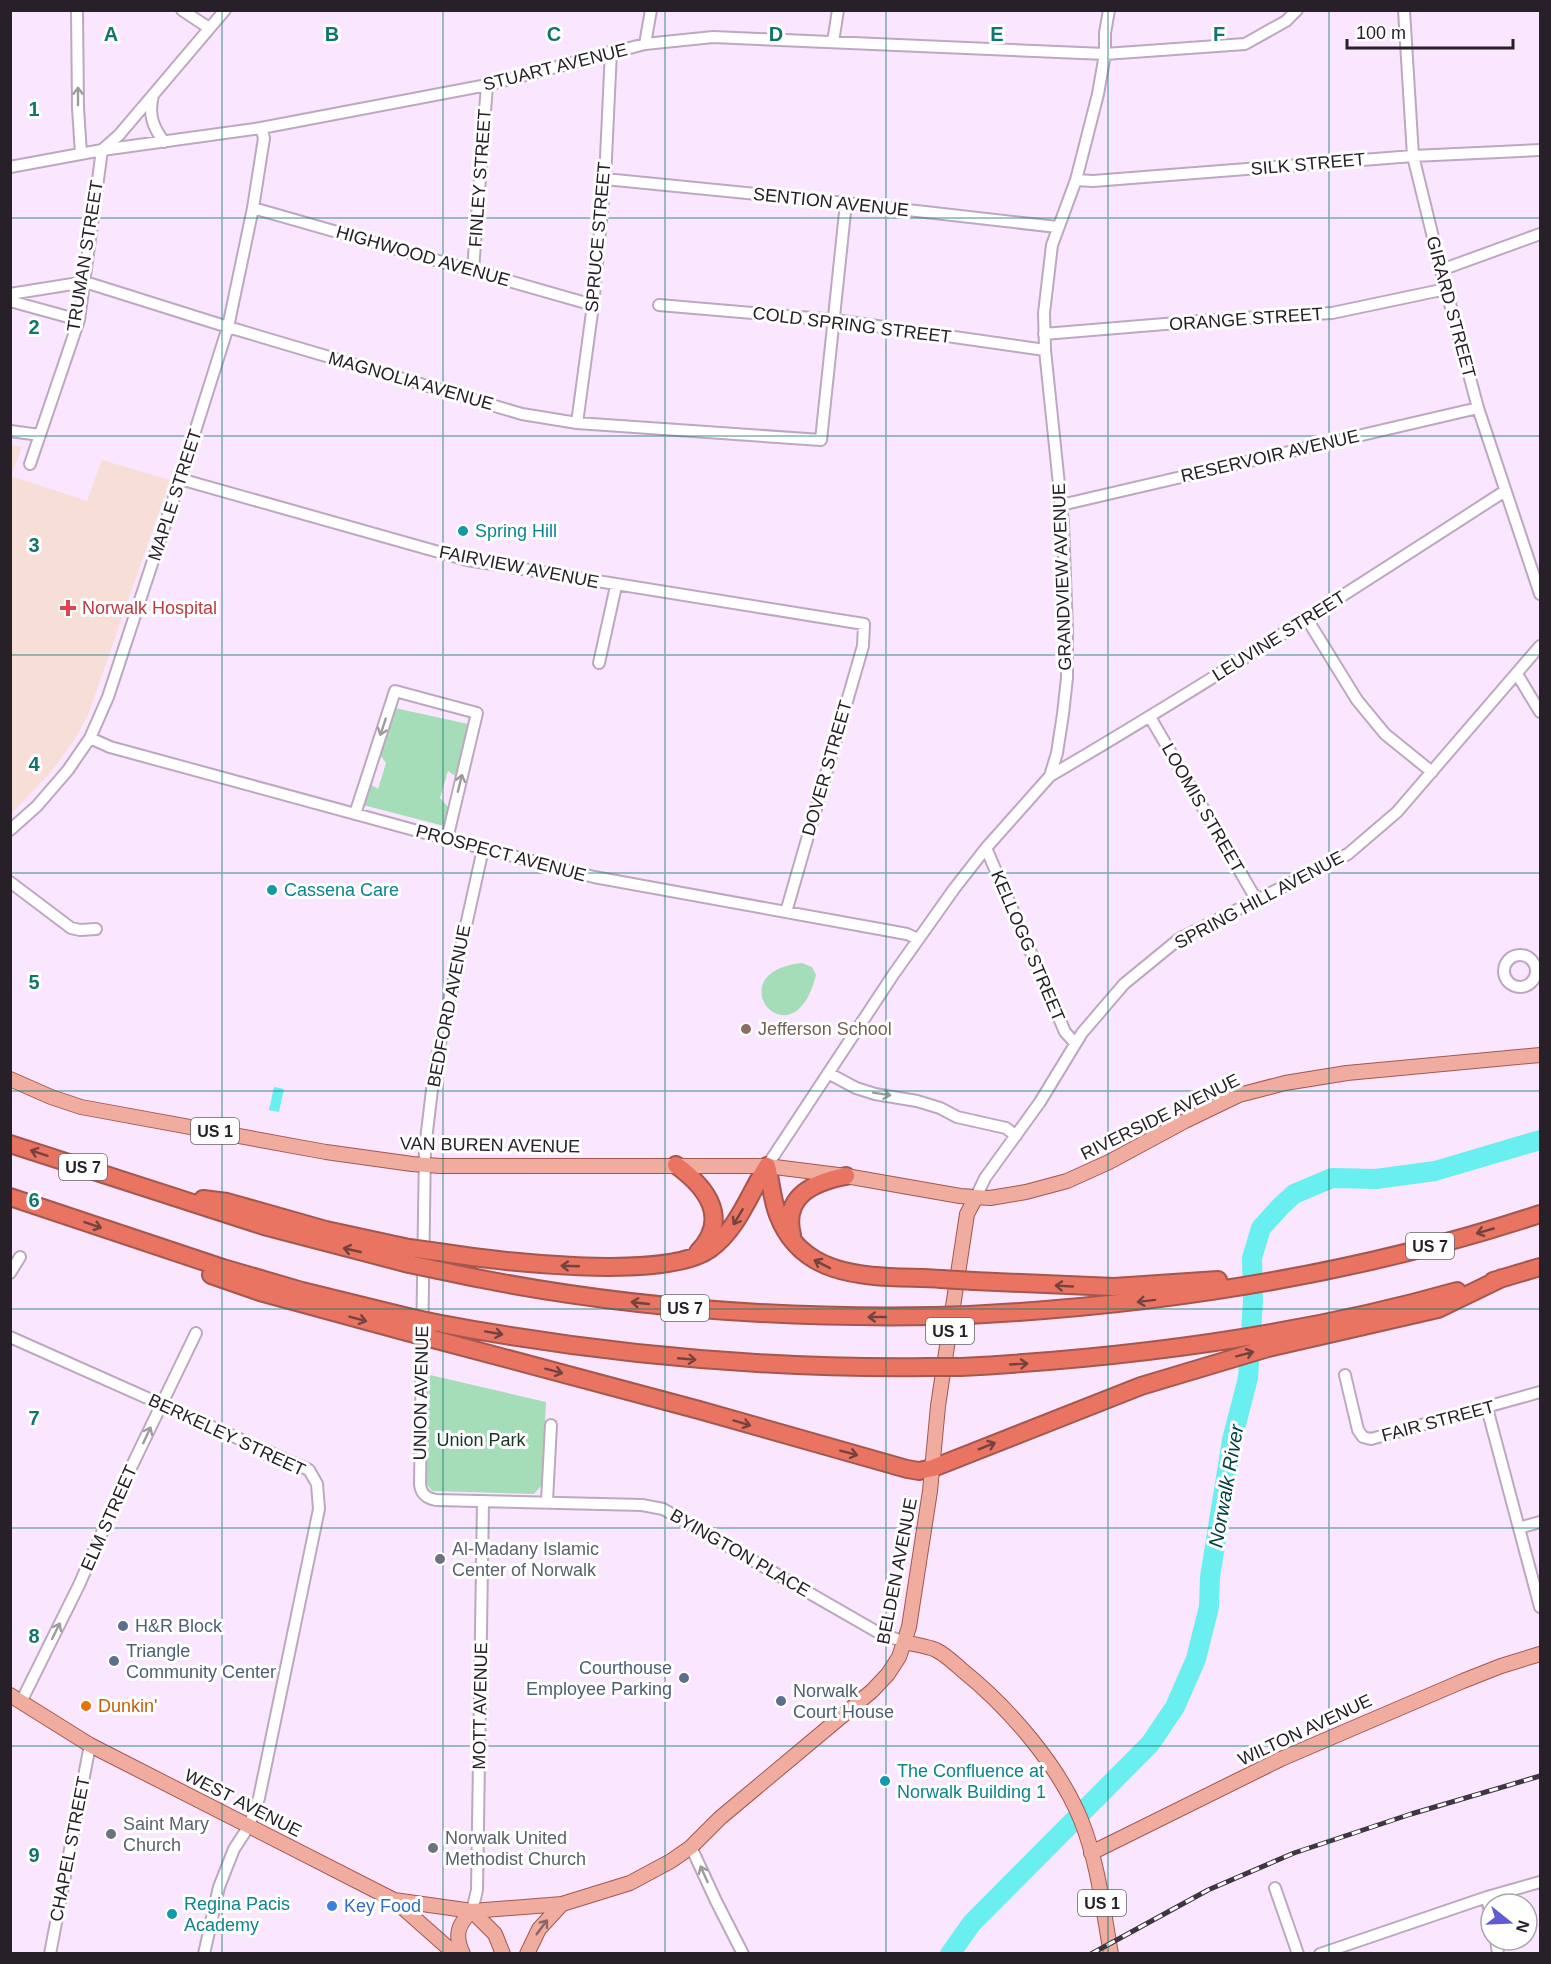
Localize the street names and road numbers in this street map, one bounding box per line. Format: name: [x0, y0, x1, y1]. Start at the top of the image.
street label: STUART AVENUE: [481, 39, 629, 95]
street label: FINLEY STREET: [465, 108, 495, 248]
street label: SILK STREET: [1250, 149, 1366, 179]
street label: SPRUCE STREET: [581, 161, 615, 313]
street label: TRUMAN STREET: [63, 179, 107, 333]
street label: SENTION AVENUE: [752, 184, 910, 220]
street label: HIGHWOOD AVENUE: [334, 222, 512, 290]
street label: GIRARD STREET: [1422, 234, 1480, 380]
street label: COLD SPRING STREET: [752, 303, 952, 347]
street label: ORANGE STREET: [1168, 304, 1324, 334]
street label: MAGNOLIA AVENUE: [326, 348, 496, 414]
street label: RESERVOIR AVENUE: [1179, 426, 1361, 486]
street label: MAPLE STREET: [144, 427, 206, 563]
street label: GRANDVIEW AVENUE: [1049, 483, 1075, 671]
street label: FAIRVIEW AVENUE: [437, 542, 601, 592]
street label: LEUVINE STREET: [1209, 587, 1349, 685]
street label: DOVER STREET: [798, 698, 856, 838]
street label: LOOMIS STREET: [1158, 740, 1248, 876]
street label: PROSPECT AVENUE: [414, 821, 588, 885]
street label: SPRING HILL AVENUE: [1171, 847, 1347, 953]
street label: KELLOGG STREET: [987, 868, 1069, 1024]
street label: BEDFORD AVENUE: [423, 923, 475, 1089]
street label: RIVERSIDE AVENUE: [1078, 1070, 1242, 1164]
road number: US 1: [191, 1118, 239, 1144]
street label: VAN BUREN AVENUE: [400, 1133, 580, 1157]
road number: US 7: [59, 1154, 107, 1180]
road number: US 7: [1406, 1233, 1454, 1259]
road number: US 7: [661, 1295, 709, 1321]
road number: US 1: [926, 1318, 974, 1344]
street label: UNION AVENUE: [410, 1325, 432, 1461]
street label: BERKELEY STREET: [145, 1390, 309, 1480]
street label: FAIR STREET: [1379, 1396, 1497, 1446]
street label: ELM STREET: [77, 1462, 141, 1574]
street label: BELDEN AVENUE: [873, 1496, 921, 1646]
street label: BYINGTON PLACE: [667, 1505, 813, 1601]
street label: MOTT AVENUE: [469, 1642, 491, 1770]
street label: WILTON AVENUE: [1235, 1690, 1375, 1770]
street label: WEST AVENUE: [181, 1765, 305, 1841]
street label: CHAPEL STREET: [46, 1775, 94, 1923]
road number: US 1: [1078, 1890, 1126, 1916]

